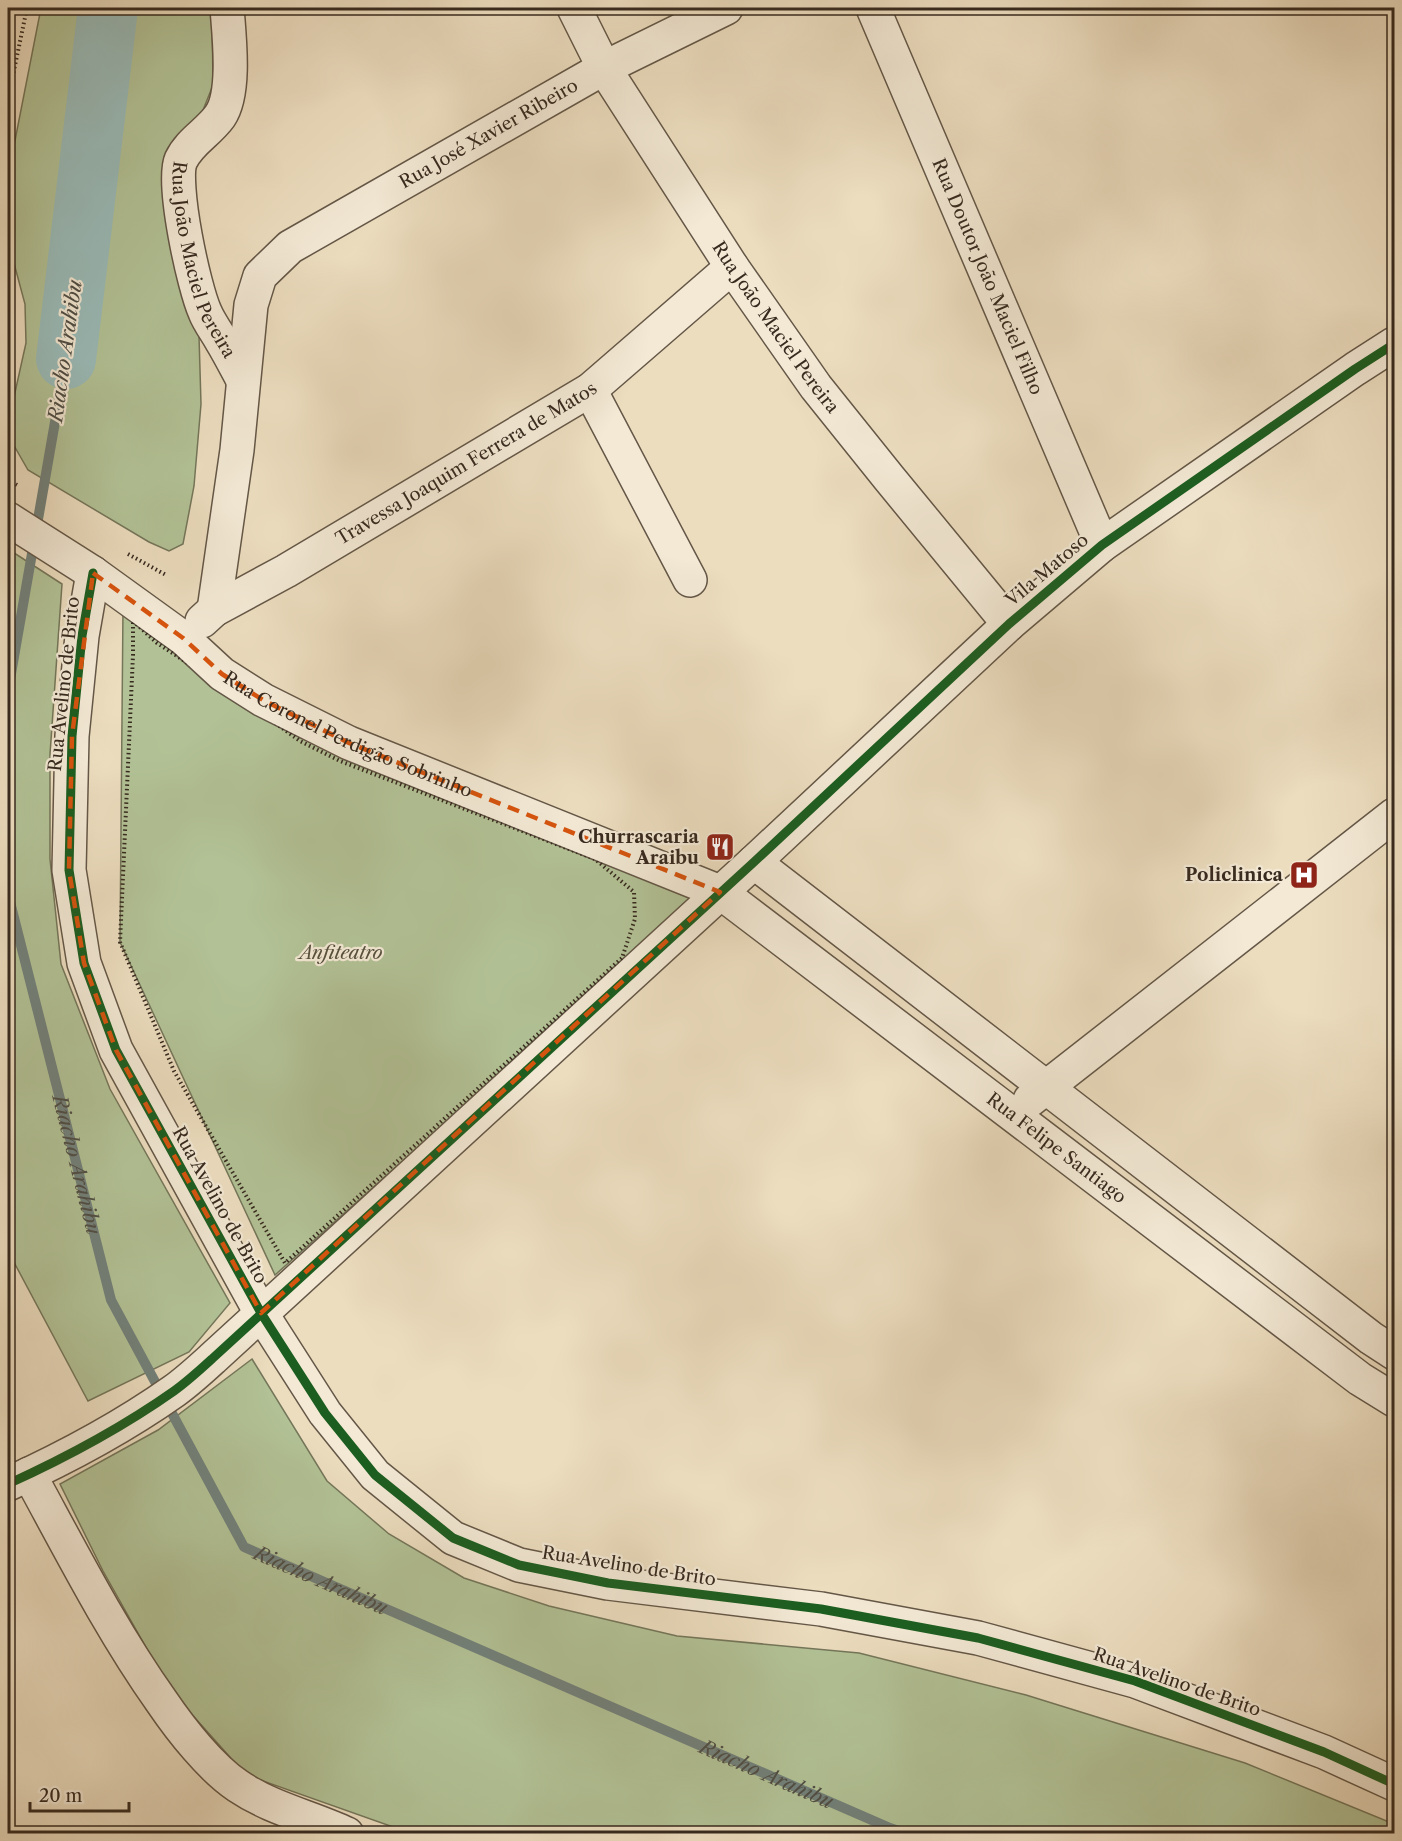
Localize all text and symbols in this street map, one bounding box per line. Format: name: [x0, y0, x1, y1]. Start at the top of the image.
street label: Rua José Xavier Ribeiro: [395, 74, 582, 193]
street label: Rua Doutor João Maciel Filho: [927, 155, 1048, 398]
street label: Rua João Maciel Pereira: [167, 160, 240, 362]
street label: Rua João Maciel Pereira: [707, 237, 844, 418]
water label: Riacho Arahibu: [43, 278, 87, 426]
street label: Travessa Joaquim Ferrera de Matos: [332, 378, 602, 550]
street label: Vila Matoso: [1000, 529, 1093, 612]
street label: Rua Avelino de Brito: [44, 595, 84, 773]
street label: Rua Coronel Perdigão Sobrinho: [219, 667, 475, 802]
place label: Churrascaria Araibu: [578, 826, 700, 869]
restaurant icon: Churrascaria Araibu: [704, 831, 736, 863]
hospital icon: Policlinica: [1288, 859, 1320, 891]
place label: Policlinica: [1185, 864, 1284, 886]
park label: Anfiteatro: [296, 942, 383, 964]
street label: Rua Felipe Santiago: [982, 1088, 1131, 1208]
water label: Riacho Arahibu: [47, 1090, 106, 1237]
street label: Rua Avelino de Brito: [168, 1123, 272, 1287]
water label: Riacho Arahibu: [248, 1540, 391, 1620]
street label: Rua Avelino de Brito: [540, 1541, 718, 1591]
street label: Rua Avelino de Brito: [1090, 1643, 1264, 1721]
water label: Riacho Arahibu: [694, 1734, 837, 1814]
scale bar: [30, 1775, 129, 1813]
text: 20 m: [39, 1785, 83, 1807]

